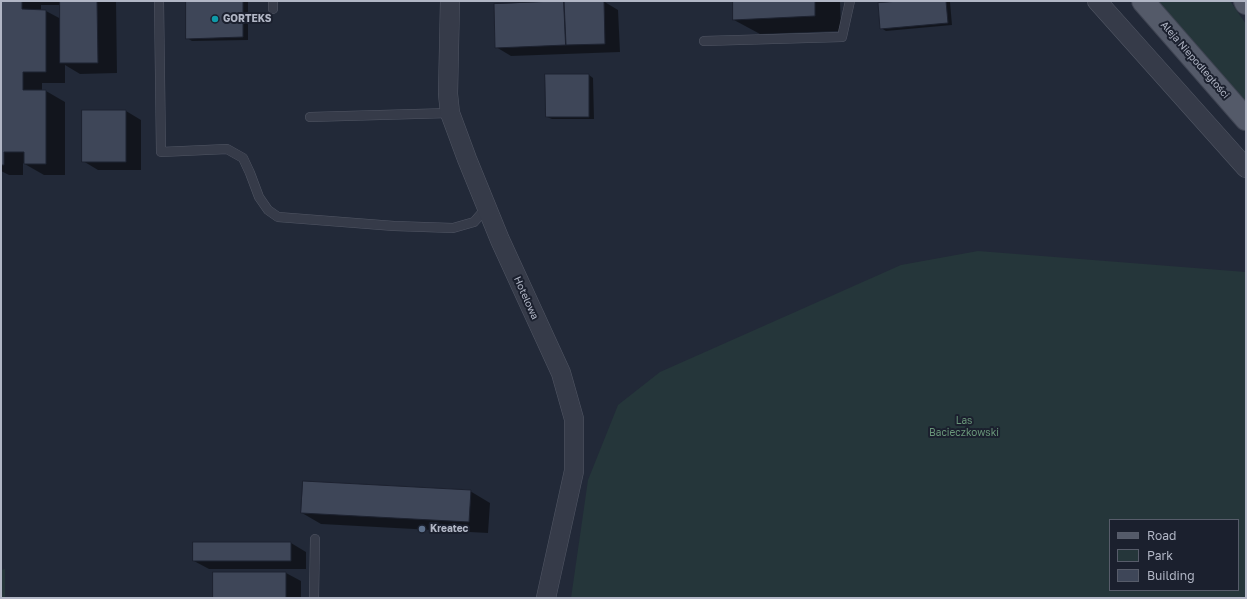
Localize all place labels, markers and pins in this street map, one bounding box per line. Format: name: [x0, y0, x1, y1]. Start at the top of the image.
place label: GORTEKS: [223, 13, 271, 25]
marker: GORTEKS: [210, 14, 220, 24]
place label: Kreatec: [430, 523, 468, 535]
marker: Kreatec: [417, 524, 427, 534]

